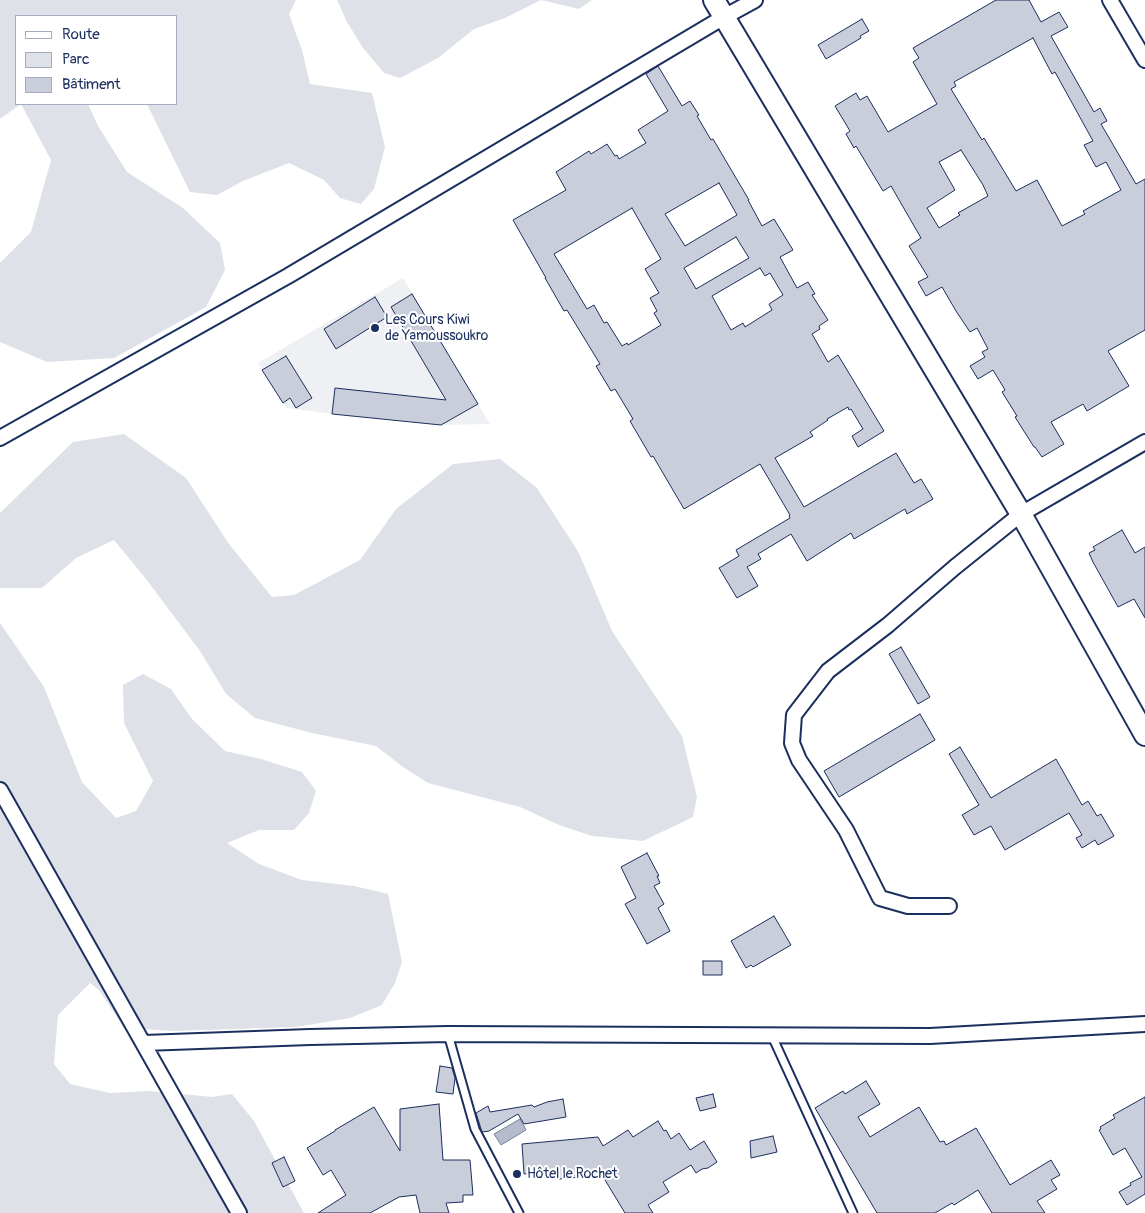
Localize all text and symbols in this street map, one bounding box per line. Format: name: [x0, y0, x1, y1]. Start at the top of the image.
legend: [15, 15, 178, 105]
text: Route: [62, 25, 100, 44]
text: Parc: [62, 50, 90, 69]
text: Bâtiment: [62, 75, 121, 94]
place label: Les Cours Kiwi de Yamoussoukro: [385, 312, 488, 344]
marker: Les Cours Kiwi de Yamoussoukro: [369, 322, 381, 334]
place label: Hôtel le Rochet: [527, 1166, 618, 1182]
marker: Hôtel le Rochet: [511, 1168, 523, 1180]

